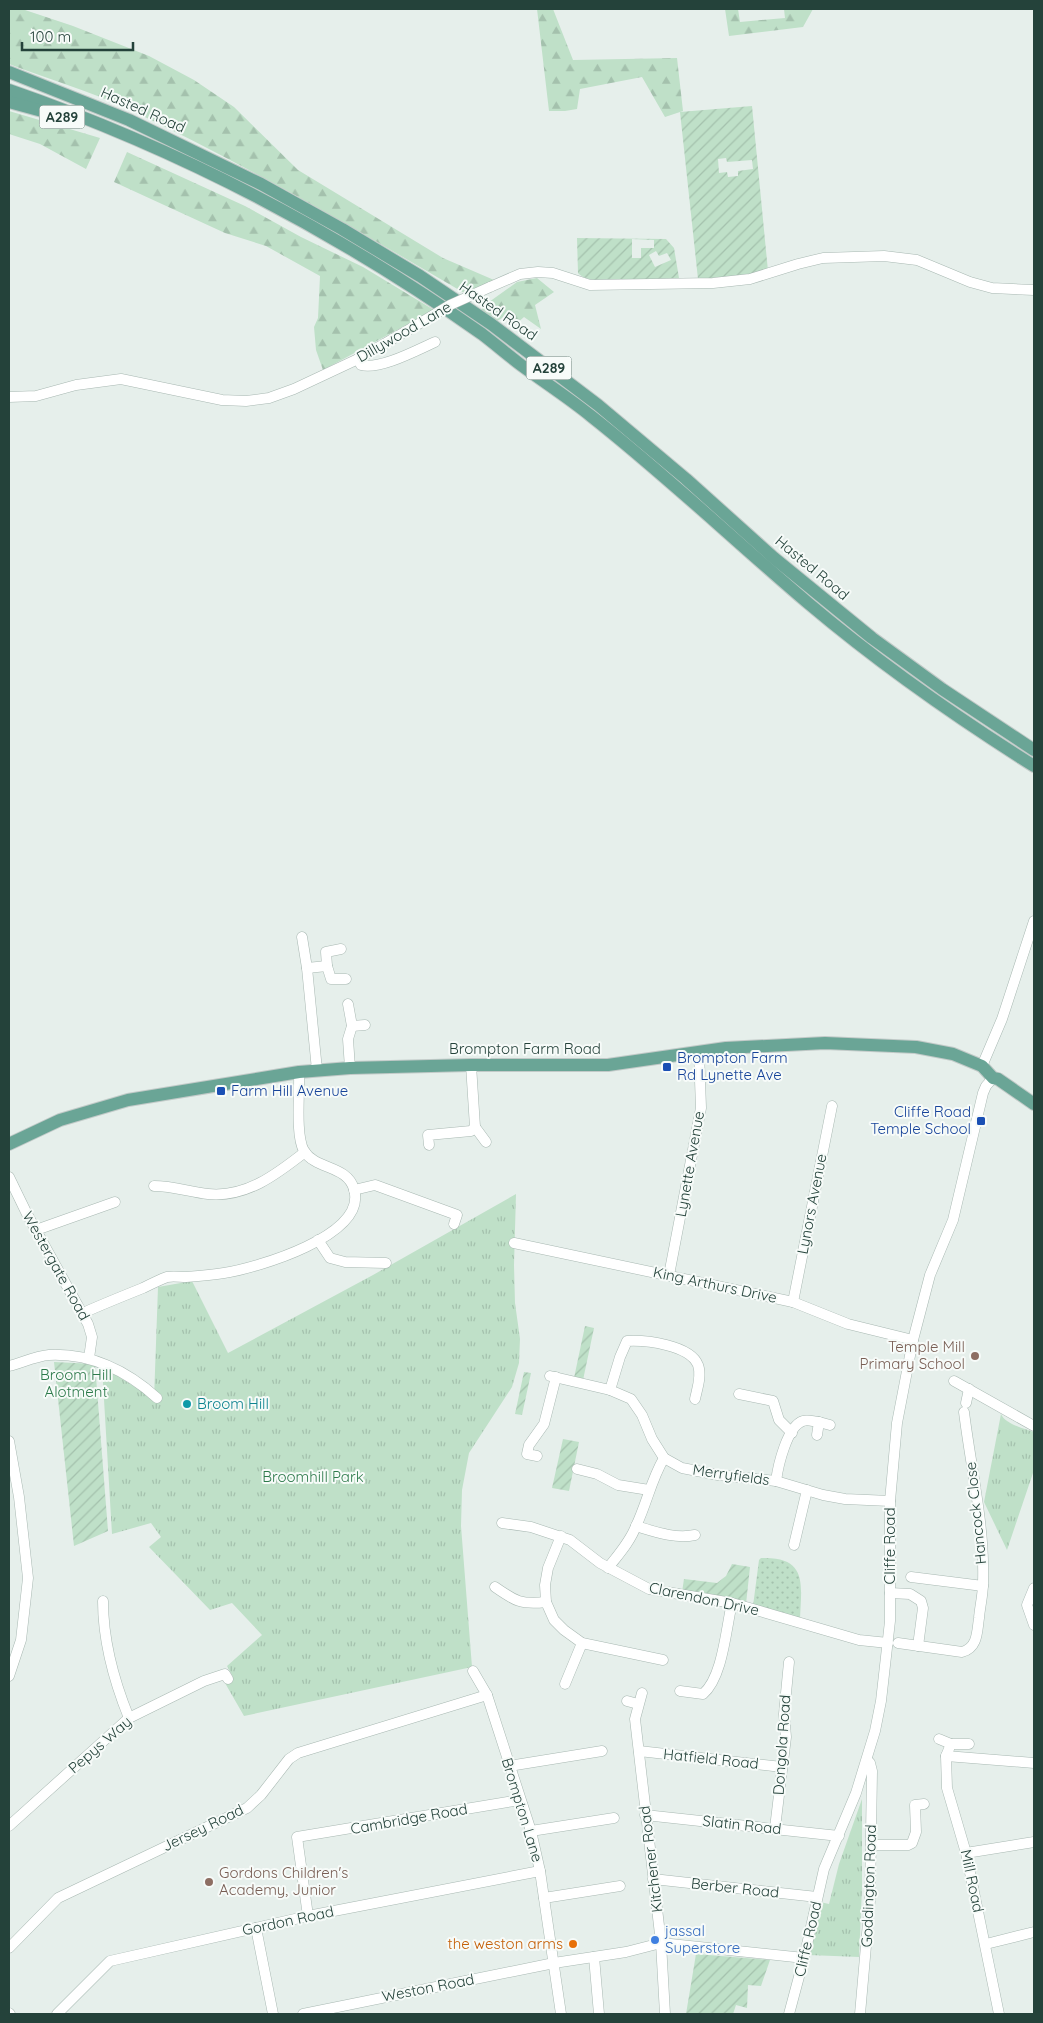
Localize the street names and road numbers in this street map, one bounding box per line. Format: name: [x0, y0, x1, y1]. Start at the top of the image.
street label: Hasted Road: [98, 82, 189, 137]
road number: A289: [40, 105, 84, 128]
street label: Hasted Road: [456, 277, 541, 344]
street label: Dillywood Lane: [353, 297, 454, 366]
road number: A289: [526, 356, 572, 379]
street label: Hasted Road: [771, 531, 853, 604]
street label: Brompton Farm Road: [449, 1039, 601, 1058]
street label: Lynette Avenue: [671, 1109, 708, 1218]
street label: Lynors Avenue: [792, 1152, 831, 1256]
street label: Westergate Road: [19, 1208, 94, 1324]
street label: King Arthurs Drive: [651, 1262, 779, 1307]
street label: Merryfields: [691, 1460, 771, 1489]
street label: Hancock Close: [961, 1461, 990, 1565]
street label: Cliffe Road: [880, 1507, 899, 1585]
street label: Clarendon Drive: [647, 1578, 761, 1619]
street label: Dongola Road: [769, 1694, 794, 1796]
street label: Pepys Way: [64, 1712, 135, 1777]
street label: Hatfield Road: [662, 1744, 760, 1773]
street label: Brompton Lane: [498, 1755, 547, 1864]
street label: Cambridge Road: [349, 1799, 469, 1838]
street label: Jersey Road: [159, 1800, 247, 1855]
street label: Kitchener Road: [635, 1805, 666, 1913]
street label: Slatin Road: [702, 1811, 782, 1838]
street label: Goddington Road: [857, 1824, 880, 1948]
street label: Mill Road: [957, 1848, 988, 1914]
street label: Berber Road: [690, 1873, 780, 1902]
street label: Cliffe Road: [790, 1899, 825, 1979]
street label: Gordon Road: [240, 1902, 335, 1939]
street label: Weston Road: [380, 1969, 476, 2006]

